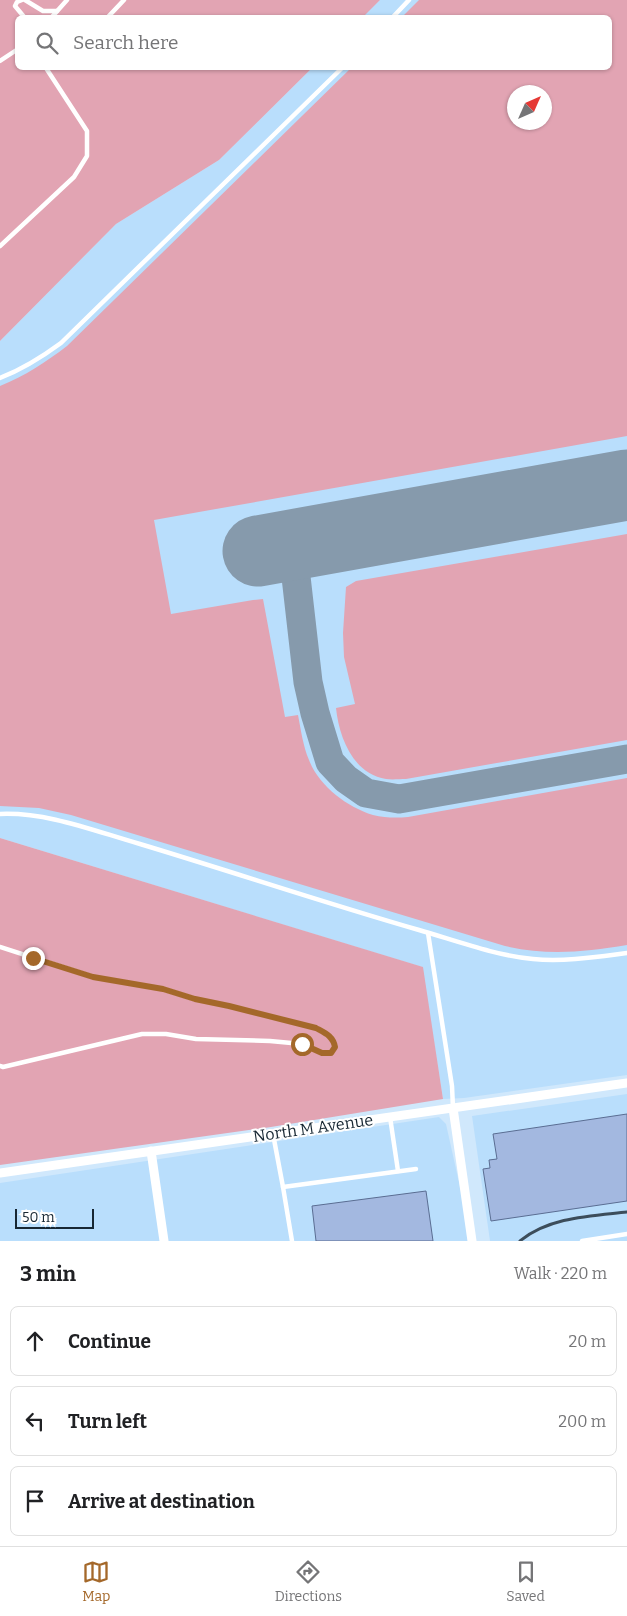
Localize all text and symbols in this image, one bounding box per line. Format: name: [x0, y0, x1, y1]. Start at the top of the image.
search box: [15, 15, 612, 70]
icon: search: [33, 29, 61, 57]
text: Search here: [73, 31, 178, 54]
north arrow: [507, 85, 552, 130]
route end: [22, 947, 45, 970]
route start: [291, 1033, 314, 1056]
street label: North M Avenue: [252, 1110, 374, 1146]
scale bar: [15, 1206, 94, 1229]
text: 50 m: [22, 1209, 55, 1226]
text: 3 min: [20, 1261, 76, 1287]
text: Walk · 220 m: [514, 1264, 607, 1283]
icon: ahead: [21, 1327, 49, 1355]
text: Continue: [68, 1330, 151, 1353]
text: 20 m: [569, 1332, 606, 1351]
icon: left: [21, 1407, 49, 1435]
text: Turn left: [68, 1410, 147, 1433]
text: 200 m: [558, 1412, 606, 1431]
icon: arrive: [21, 1487, 49, 1515]
text: Arrive at destination: [68, 1490, 255, 1513]
tab: Map: [82, 1558, 110, 1605]
tab: Directions: [275, 1558, 342, 1605]
tab: Saved: [506, 1558, 545, 1605]

